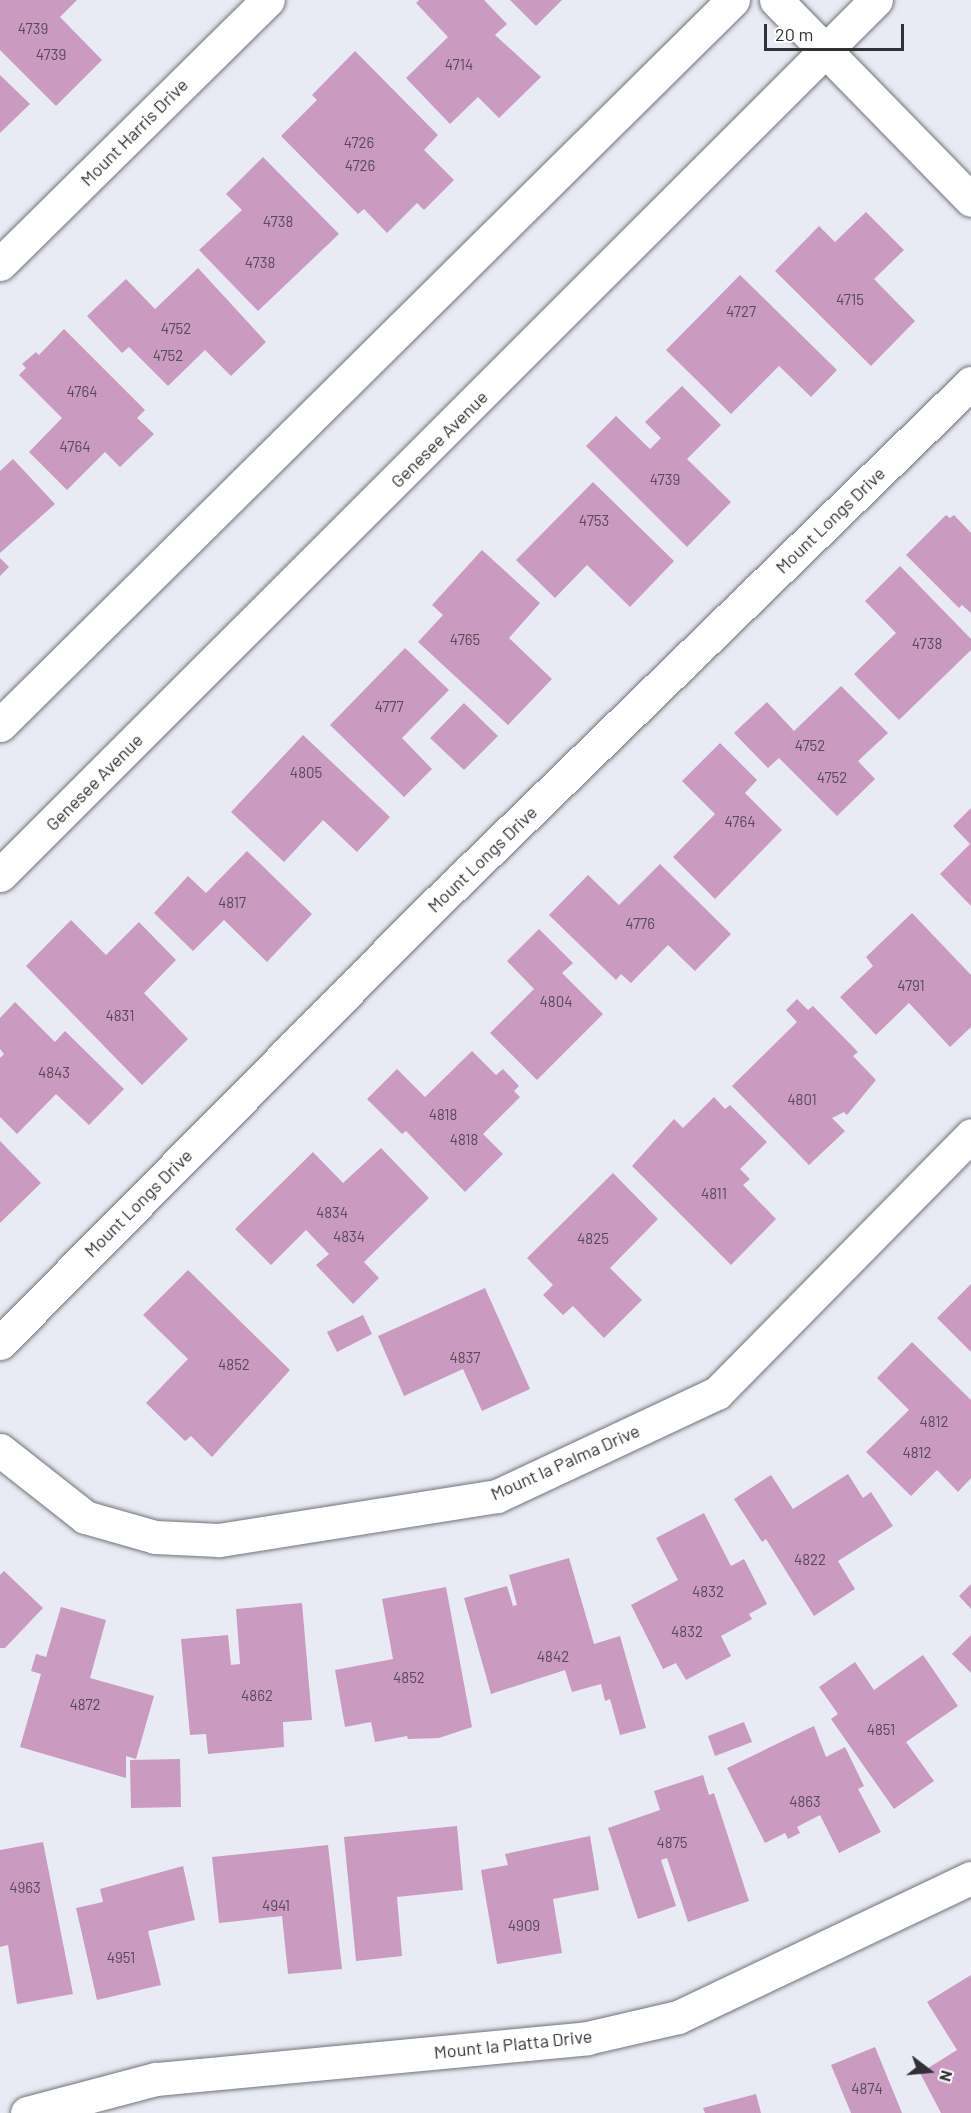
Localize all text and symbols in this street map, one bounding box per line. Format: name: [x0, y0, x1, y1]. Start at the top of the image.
scale bar: [767, 12, 906, 50]
house number: 4739: [18, 20, 48, 38]
text: 20 m: [775, 23, 813, 45]
house number: 4739: [36, 46, 66, 64]
house number: 4714: [445, 56, 473, 74]
street label: Mount Harris Drive: [76, 74, 192, 190]
house number: 4726: [344, 134, 374, 152]
house number: 4726: [345, 157, 375, 175]
house number: 4738: [263, 213, 293, 231]
house number: 4738: [245, 254, 275, 272]
house number: 4715: [836, 291, 864, 309]
house number: 4727: [726, 303, 756, 321]
house number: 4752: [161, 320, 191, 338]
house number: 4752: [153, 347, 183, 365]
house number: 4764: [67, 383, 97, 401]
street label: Genesee Avenue: [386, 386, 492, 492]
house number: 4764: [60, 438, 90, 456]
street label: Mount Longs Drive: [771, 462, 889, 578]
house number: 4739: [650, 471, 680, 489]
house number: 4753: [579, 512, 609, 530]
house number: 4765: [450, 631, 480, 649]
house number: 4738: [912, 635, 942, 653]
house number: 4777: [374, 698, 404, 716]
street label: Genesee Avenue: [41, 729, 147, 835]
house number: 4752: [795, 737, 825, 755]
house number: 4805: [290, 764, 322, 782]
house number: 4752: [817, 769, 847, 787]
street label: Mount Longs Drive: [423, 801, 541, 917]
house number: 4764: [725, 813, 755, 831]
house number: 4817: [218, 894, 246, 912]
house number: 4776: [625, 915, 655, 933]
house number: 4791: [897, 977, 925, 995]
house number: 4804: [540, 993, 572, 1011]
house number: 4831: [106, 1007, 134, 1025]
house number: 4843: [38, 1064, 70, 1082]
house number: 4801: [787, 1091, 817, 1109]
house number: 4818: [429, 1106, 457, 1124]
house number: 4818: [450, 1131, 478, 1149]
street label: Mount Longs Drive: [80, 1145, 196, 1261]
house number: 4811: [701, 1185, 727, 1203]
house number: 4834: [316, 1204, 348, 1222]
house number: 4834: [333, 1228, 365, 1246]
house number: 4825: [577, 1230, 609, 1248]
house number: 4837: [450, 1349, 480, 1367]
house number: 4852: [218, 1356, 250, 1374]
house number: 4812: [920, 1413, 948, 1431]
street label: Mount la Palma Drive: [487, 1419, 643, 1505]
house number: 4812: [903, 1444, 931, 1462]
house number: 4822: [794, 1551, 826, 1569]
house number: 4832: [692, 1583, 724, 1601]
house number: 4832: [671, 1623, 703, 1641]
house number: 4842: [537, 1648, 569, 1666]
house number: 4852: [393, 1669, 425, 1687]
house number: 4862: [241, 1687, 273, 1705]
house number: 4872: [69, 1696, 101, 1714]
house number: 4851: [867, 1721, 895, 1739]
house number: 4863: [789, 1793, 821, 1811]
house number: 4875: [657, 1834, 687, 1852]
house number: 4963: [9, 1879, 41, 1897]
house number: 4941: [262, 1897, 290, 1915]
house number: 4909: [508, 1917, 540, 1935]
house number: 4951: [107, 1949, 135, 1967]
street label: Mount la Platta Drive: [433, 2025, 593, 2063]
north arrow: [899, 2041, 959, 2101]
text: N: [936, 2068, 957, 2084]
house number: 4874: [851, 2080, 883, 2098]

